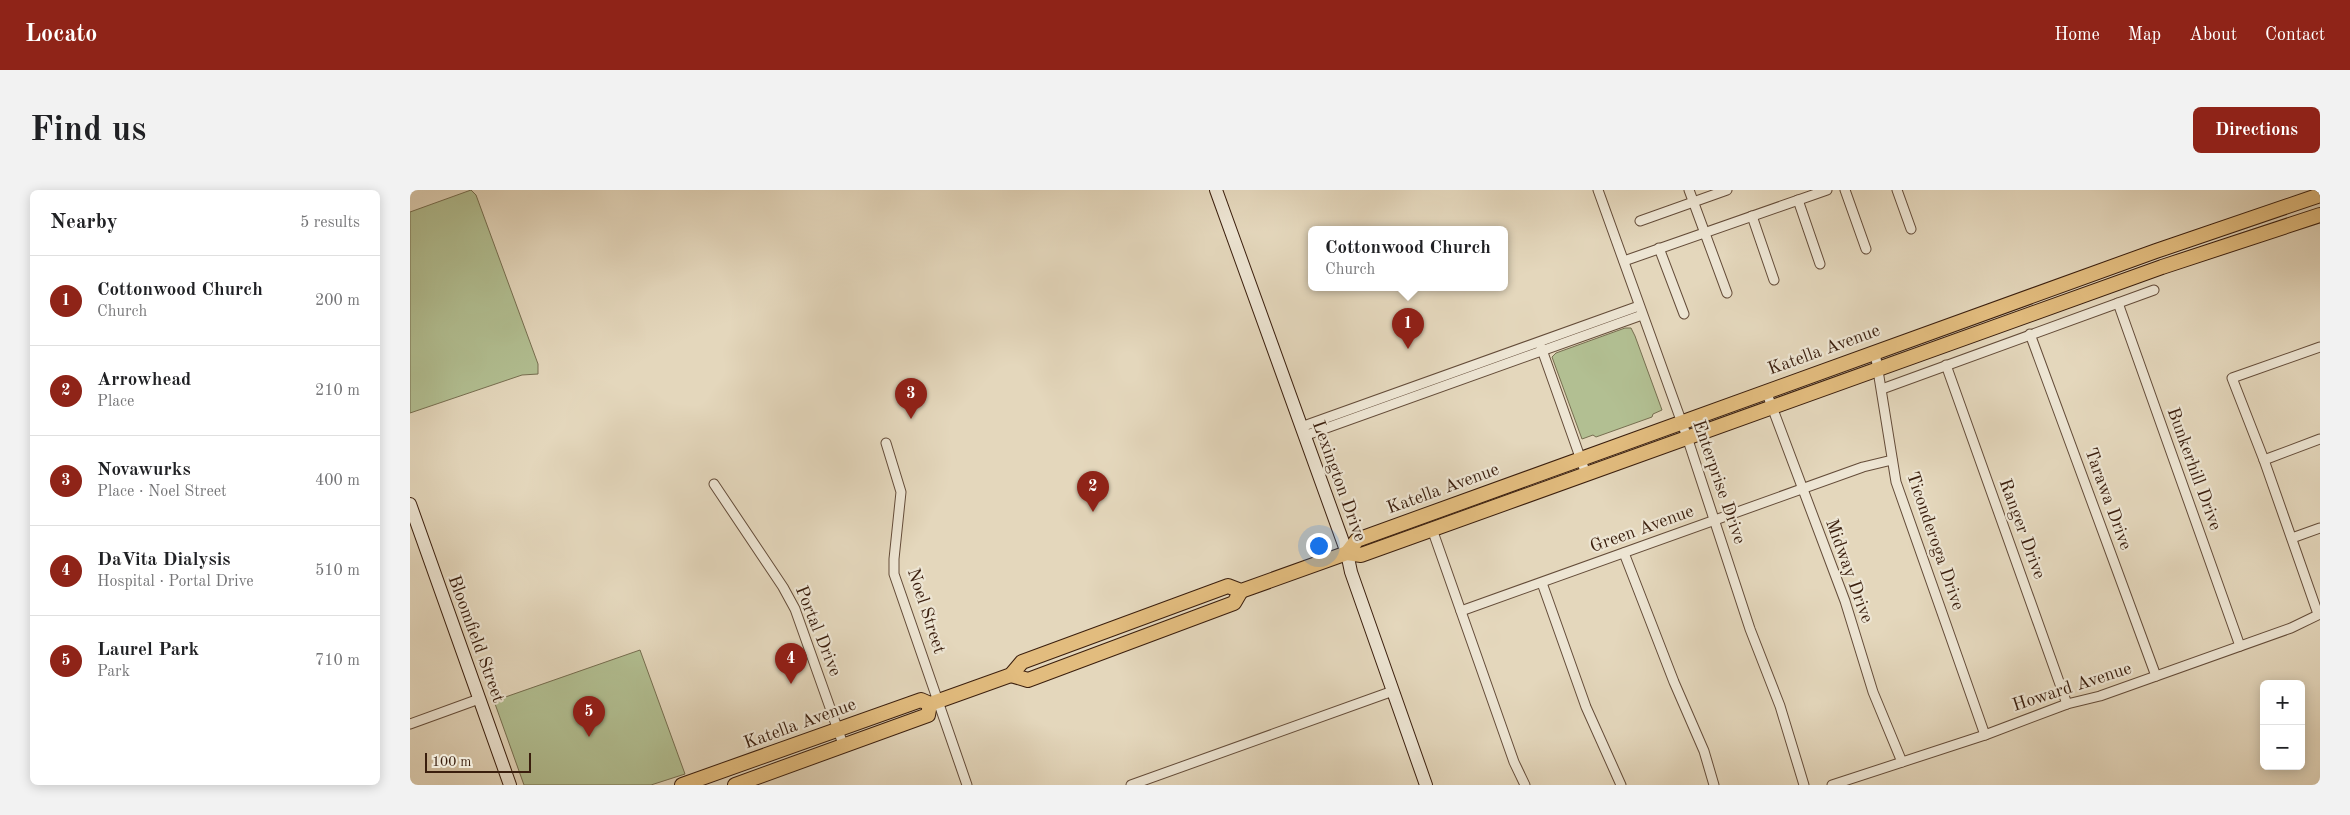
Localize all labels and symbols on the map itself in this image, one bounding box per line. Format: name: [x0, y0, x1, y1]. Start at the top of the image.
pin: 1: [1392, 308, 1424, 349]
street label: Katella Avenue: [1766, 321, 1882, 379]
pin: 3: [895, 378, 927, 419]
street label: Bunkerhill Drive: [2163, 405, 2225, 533]
street label: Lexington Drive: [1309, 418, 1369, 544]
street label: Enterprise Drive: [1689, 418, 1749, 546]
street label: Tarawa Drive: [2081, 446, 2135, 552]
street label: Katella Avenue: [1385, 460, 1501, 518]
street label: Ticonderoga Drive: [1903, 469, 1967, 613]
pin: 2: [1077, 471, 1109, 512]
street label: Ranger Drive: [1996, 477, 2048, 581]
street label: Green Avenue: [1588, 502, 1696, 556]
street label: Midway Drive: [1822, 517, 1876, 625]
your location: [1306, 533, 1332, 559]
street label: Noel Street: [904, 566, 948, 656]
street label: Bloomfield Street: [445, 573, 507, 705]
street label: Portal Drive: [792, 583, 844, 679]
pin: 4: [775, 643, 807, 684]
street label: Howard Avenue: [2010, 659, 2134, 715]
street label: Katella Avenue: [742, 695, 858, 753]
pin: 5: [573, 696, 605, 737]
scale bar: [425, 750, 531, 773]

